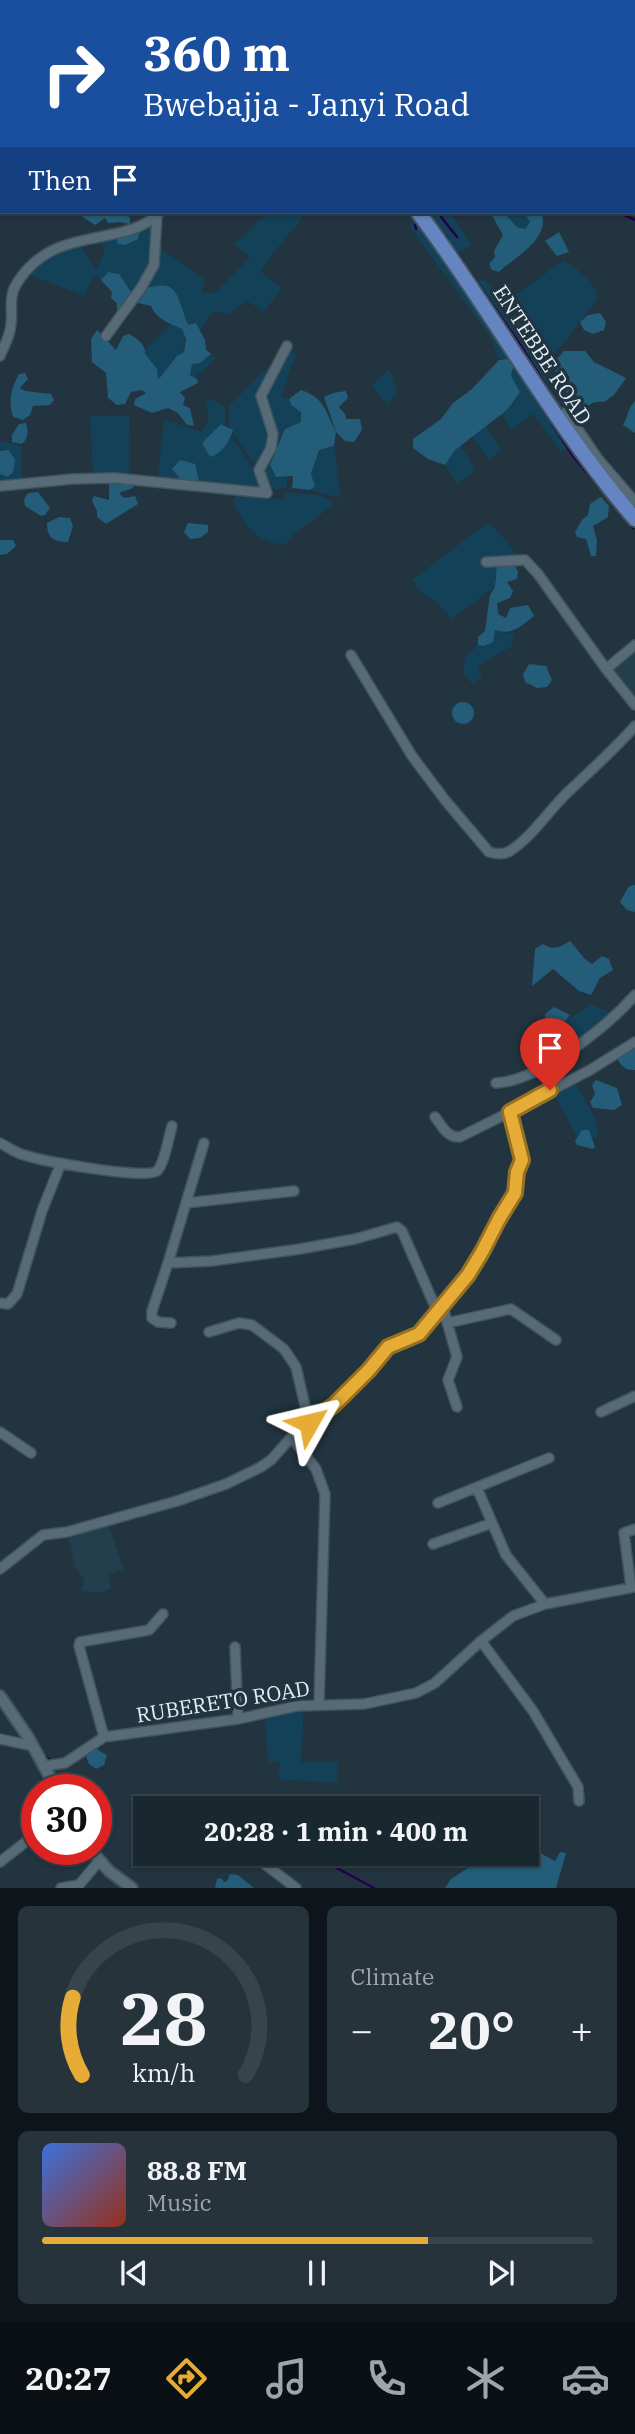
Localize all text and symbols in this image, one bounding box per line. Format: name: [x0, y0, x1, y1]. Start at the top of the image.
text: 360 m: [143, 21, 290, 84]
icon: right: [28, 28, 119, 119]
text: Bwebajja - Janyi Road: [143, 83, 470, 125]
icon: arrive: [106, 161, 144, 199]
text: Then: [28, 163, 92, 197]
street label: ENTEBBE ROAD: [487, 279, 598, 430]
pin: [520, 1018, 580, 1090]
icon: arrive: [531, 1029, 569, 1067]
position arrow: [272, 1386, 346, 1460]
street label: RUBERETO ROAD: [134, 1673, 312, 1729]
speed limit sign: 30: [21, 1774, 112, 1865]
text: 20:28 · 1 min · 400 m: [204, 1814, 468, 1848]
text: Climate: [351, 1961, 434, 1991]
text: 28: [120, 1971, 207, 2066]
text: 20°: [428, 1996, 515, 2063]
text: −: [351, 2005, 373, 2054]
text: +: [570, 2005, 593, 2054]
text: km/h: [132, 2056, 195, 2089]
text: 88.8 FM: [147, 2153, 247, 2187]
text: Music: [147, 2187, 212, 2217]
icon: previous: [115, 2254, 153, 2292]
icon: pause: [298, 2254, 336, 2292]
icon: next: [482, 2254, 520, 2292]
icon: directions: [162, 2354, 211, 2403]
icon: music: [262, 2354, 311, 2403]
icon: phone: [362, 2354, 411, 2403]
icon: climate: [461, 2354, 510, 2403]
icon: car: [561, 2354, 610, 2403]
text: 20:27: [25, 2357, 112, 2399]

